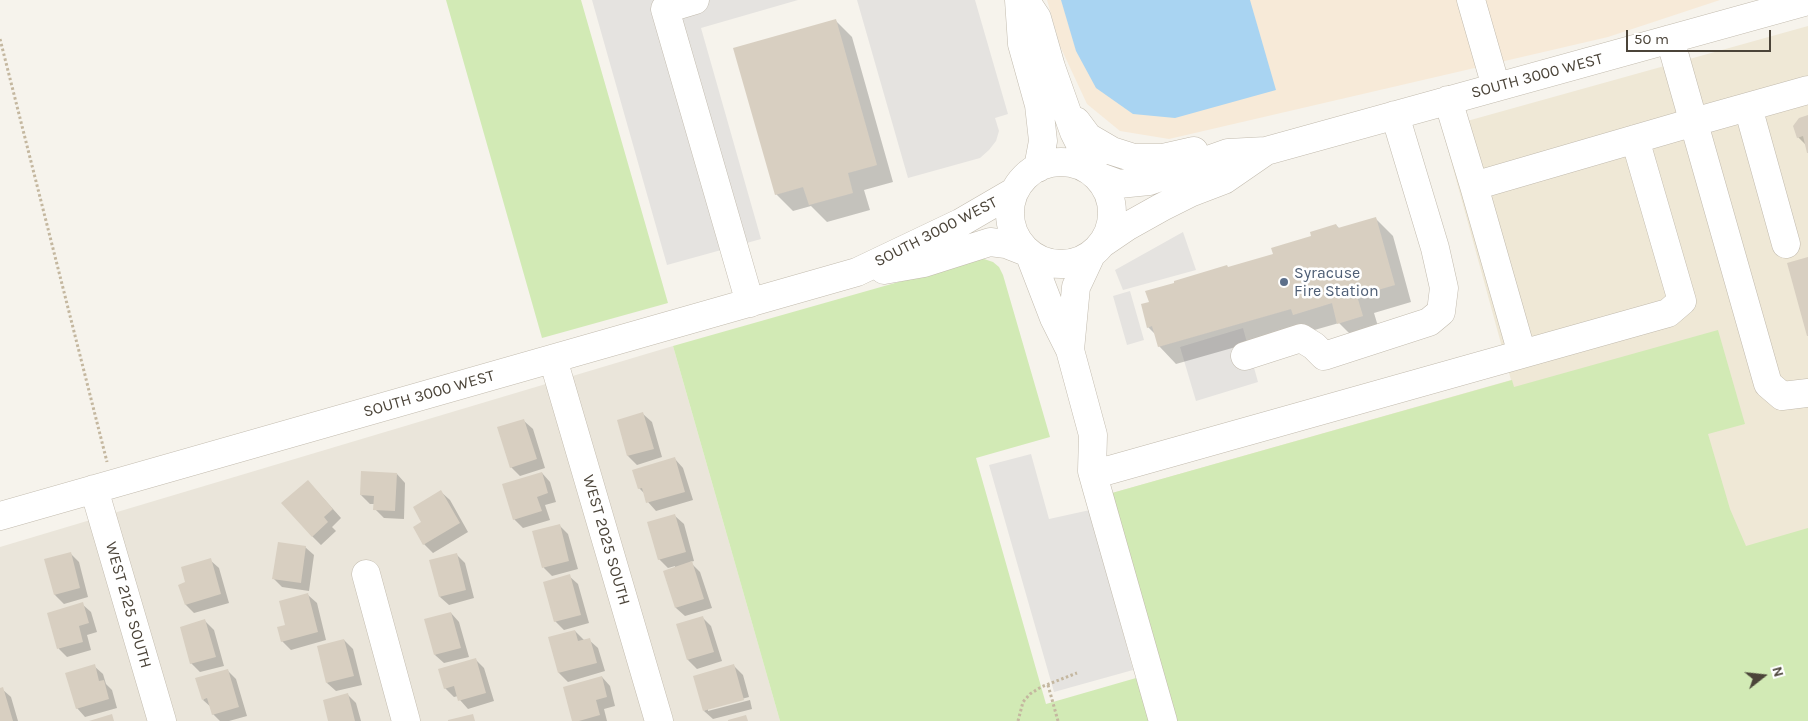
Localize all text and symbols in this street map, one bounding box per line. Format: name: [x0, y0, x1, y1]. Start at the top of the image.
scale bar: [1628, 20, 1773, 52]
text: 50 m: [1634, 30, 1669, 48]
street label: SOUTH 3000 WEST: [1469, 49, 1605, 103]
street label: SOUTH 3000 WEST: [871, 193, 1001, 271]
place label: Syracuse Fire Station: [1294, 263, 1379, 301]
marker: Syracuse Fire Station: [1278, 276, 1290, 288]
street label: SOUTH 3000 WEST: [361, 366, 497, 422]
street label: WEST 2025 SOUTH: [578, 473, 634, 607]
street label: WEST 2125 SOUTH: [101, 540, 155, 670]
north arrow: [1738, 651, 1788, 701]
text: N: [1768, 665, 1787, 679]

